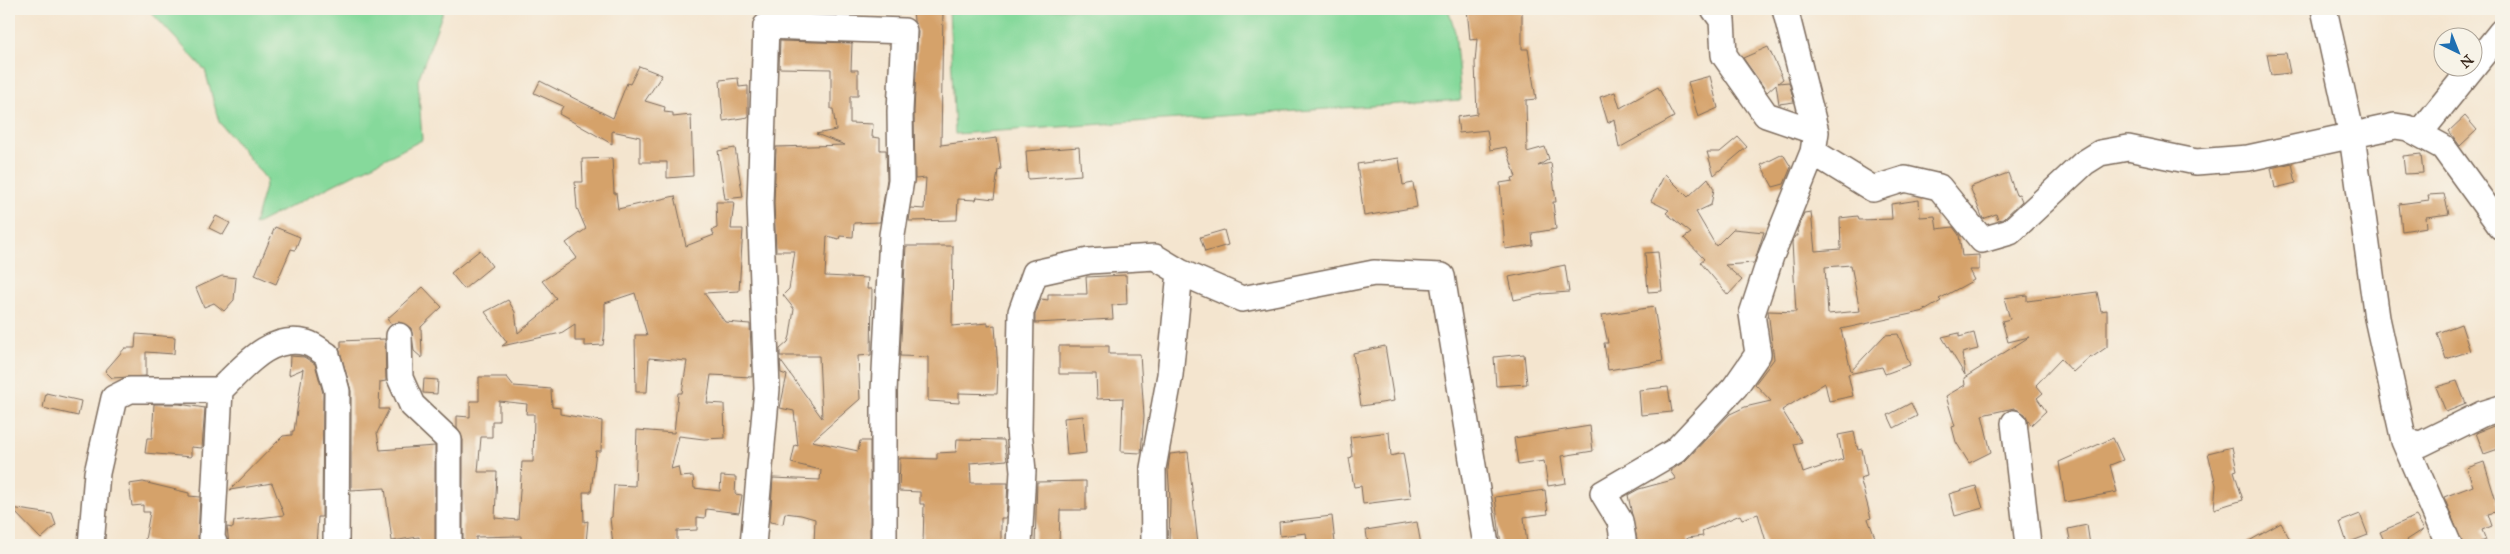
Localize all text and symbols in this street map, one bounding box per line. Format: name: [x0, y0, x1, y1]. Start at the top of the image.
north arrow: [2432, 28, 2482, 78]
text: N: [2456, 51, 2477, 71]

